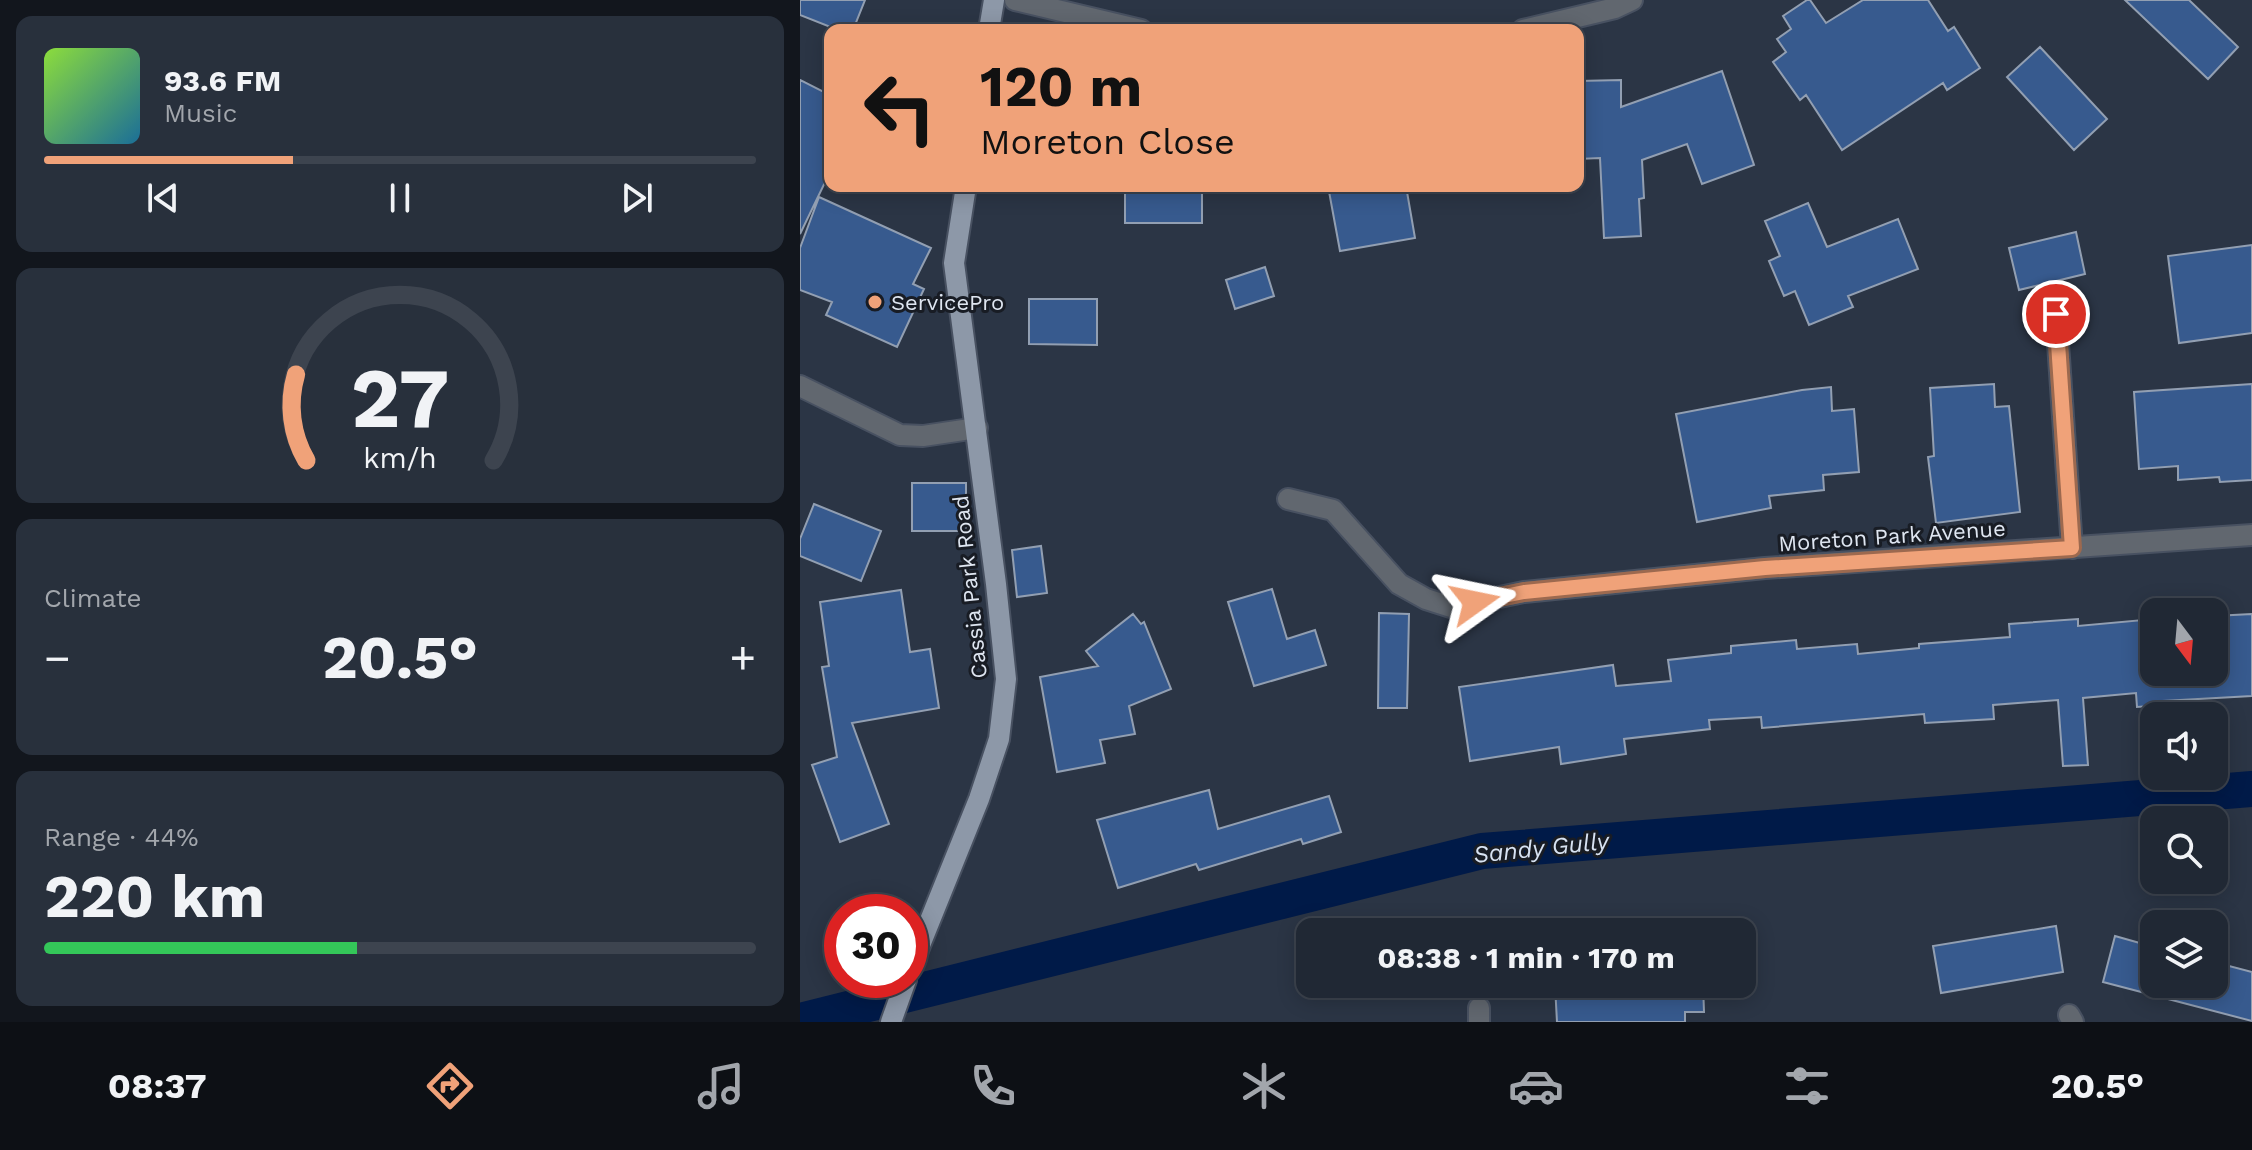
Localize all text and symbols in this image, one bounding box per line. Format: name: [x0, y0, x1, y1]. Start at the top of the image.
text: 120 m: [980, 54, 1142, 120]
icon: left: [848, 56, 952, 160]
text: 93.6 FM: [164, 63, 281, 98]
text: Music: [164, 98, 237, 128]
text: Moreton Close: [980, 121, 1235, 163]
icon: previous: [141, 176, 185, 220]
icon: pause: [378, 176, 422, 220]
icon: next: [615, 176, 659, 220]
pin: [2022, 280, 2090, 348]
place label: ServicePro: [891, 290, 1004, 315]
icon: arrive: [2034, 292, 2078, 336]
marker: ServicePro: [866, 293, 884, 311]
text: 27: [351, 350, 449, 447]
text: km/h: [363, 441, 437, 475]
street label: Cassia Park Road: [948, 494, 992, 680]
street label: Moreton Park Avenue: [1778, 516, 2006, 556]
position arrow: [1433, 560, 1517, 644]
text: Climate: [44, 583, 142, 613]
north arrow: [2140, 598, 2228, 686]
map controls: [2140, 598, 2228, 998]
text: 20.5°: [322, 622, 478, 693]
text: −: [44, 632, 71, 684]
text: +: [729, 632, 756, 684]
button: sound: [2140, 702, 2228, 790]
button: search: [2140, 806, 2228, 894]
text: Range · 44%: [44, 822, 199, 852]
water label: Sandy Gully: [1472, 827, 1612, 869]
text: 220 km: [44, 861, 265, 932]
speed limit sign: 30: [824, 894, 928, 998]
button: layers: [2140, 910, 2228, 998]
text: 08:38 · 1 min · 170 m: [1377, 940, 1675, 975]
icon: directions: [422, 1058, 478, 1114]
icon: music: [693, 1058, 749, 1114]
icon: phone: [965, 1058, 1021, 1114]
icon: climate: [1236, 1058, 1292, 1114]
icon: car: [1508, 1058, 1564, 1114]
icon: filters: [1779, 1058, 1835, 1114]
text: 08:37: [108, 1065, 207, 1107]
text: 20.5°: [2051, 1065, 2144, 1107]

